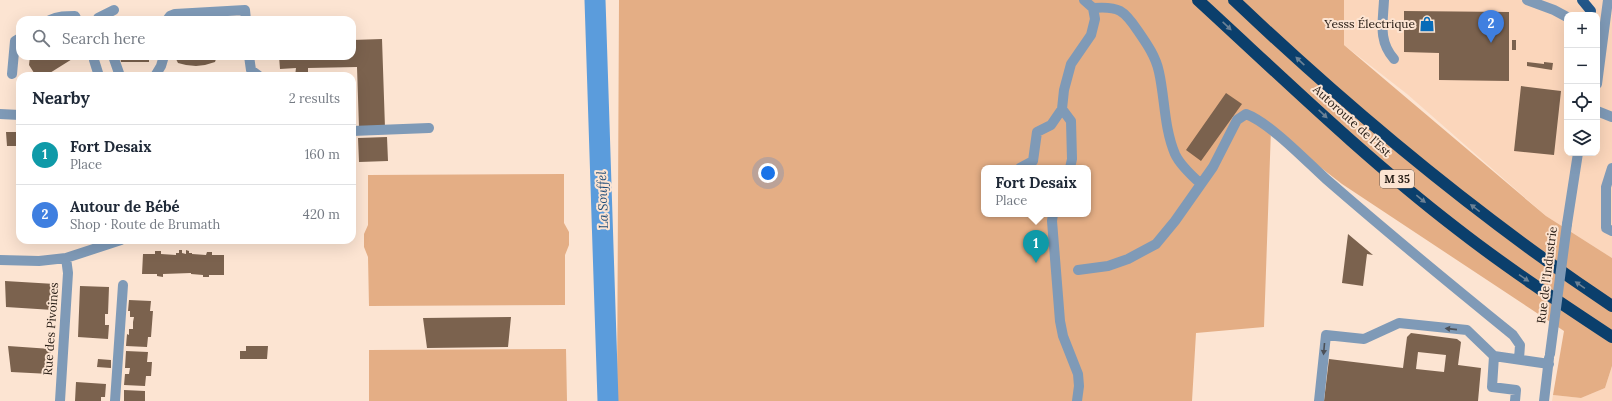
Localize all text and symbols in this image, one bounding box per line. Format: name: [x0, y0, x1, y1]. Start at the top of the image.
pin: 2: [1478, 10, 1504, 43]
map controls: [1564, 12, 1600, 156]
button: +: [1564, 12, 1600, 48]
shop icon: Yesss Électrique: [1418, 15, 1436, 33]
search box: [16, 16, 356, 60]
place label: Yesss Électrique: [1323, 16, 1415, 31]
one-way arrow: [1222, 22, 1232, 31]
icon: search: [30, 27, 52, 49]
text: Search here: [62, 29, 145, 48]
button: −: [1564, 48, 1600, 84]
one-way arrow: [1295, 57, 1305, 66]
street label: Autoroute de l’Est: [1309, 81, 1395, 160]
button: locate: [1564, 84, 1600, 120]
text: Nearby: [32, 87, 90, 109]
text: 2 results: [289, 90, 340, 107]
one-way arrow: [1318, 110, 1328, 119]
button: layers: [1564, 120, 1600, 156]
text: Fort Desaix: [70, 137, 151, 156]
text: 1: [42, 146, 48, 163]
text: 160 m: [305, 146, 340, 163]
text: Place: [70, 156, 102, 173]
your location: [758, 163, 778, 183]
popup: [981, 165, 1091, 217]
water label: La Souffel: [593, 170, 612, 229]
road number: M 35: [1380, 170, 1414, 188]
text: Fort Desaix: [995, 173, 1077, 192]
text: Place: [995, 192, 1027, 209]
one-way arrow: [1416, 195, 1427, 204]
text: Autour de Bébé: [70, 197, 180, 216]
one-way arrow: [1469, 204, 1480, 212]
text: 2: [42, 206, 48, 223]
text: 420 m: [303, 206, 340, 223]
text: Shop · Route de Brumath: [70, 216, 220, 233]
street label: Rue de l'Industrie: [1533, 225, 1560, 324]
pin: 1: [1023, 230, 1049, 263]
one-way arrow: [1519, 274, 1530, 282]
one-way arrow: [1574, 281, 1585, 289]
street label: Rue des Pivoines: [40, 282, 61, 376]
one-way arrow: [1445, 325, 1457, 332]
one-way arrow: [1321, 343, 1328, 355]

